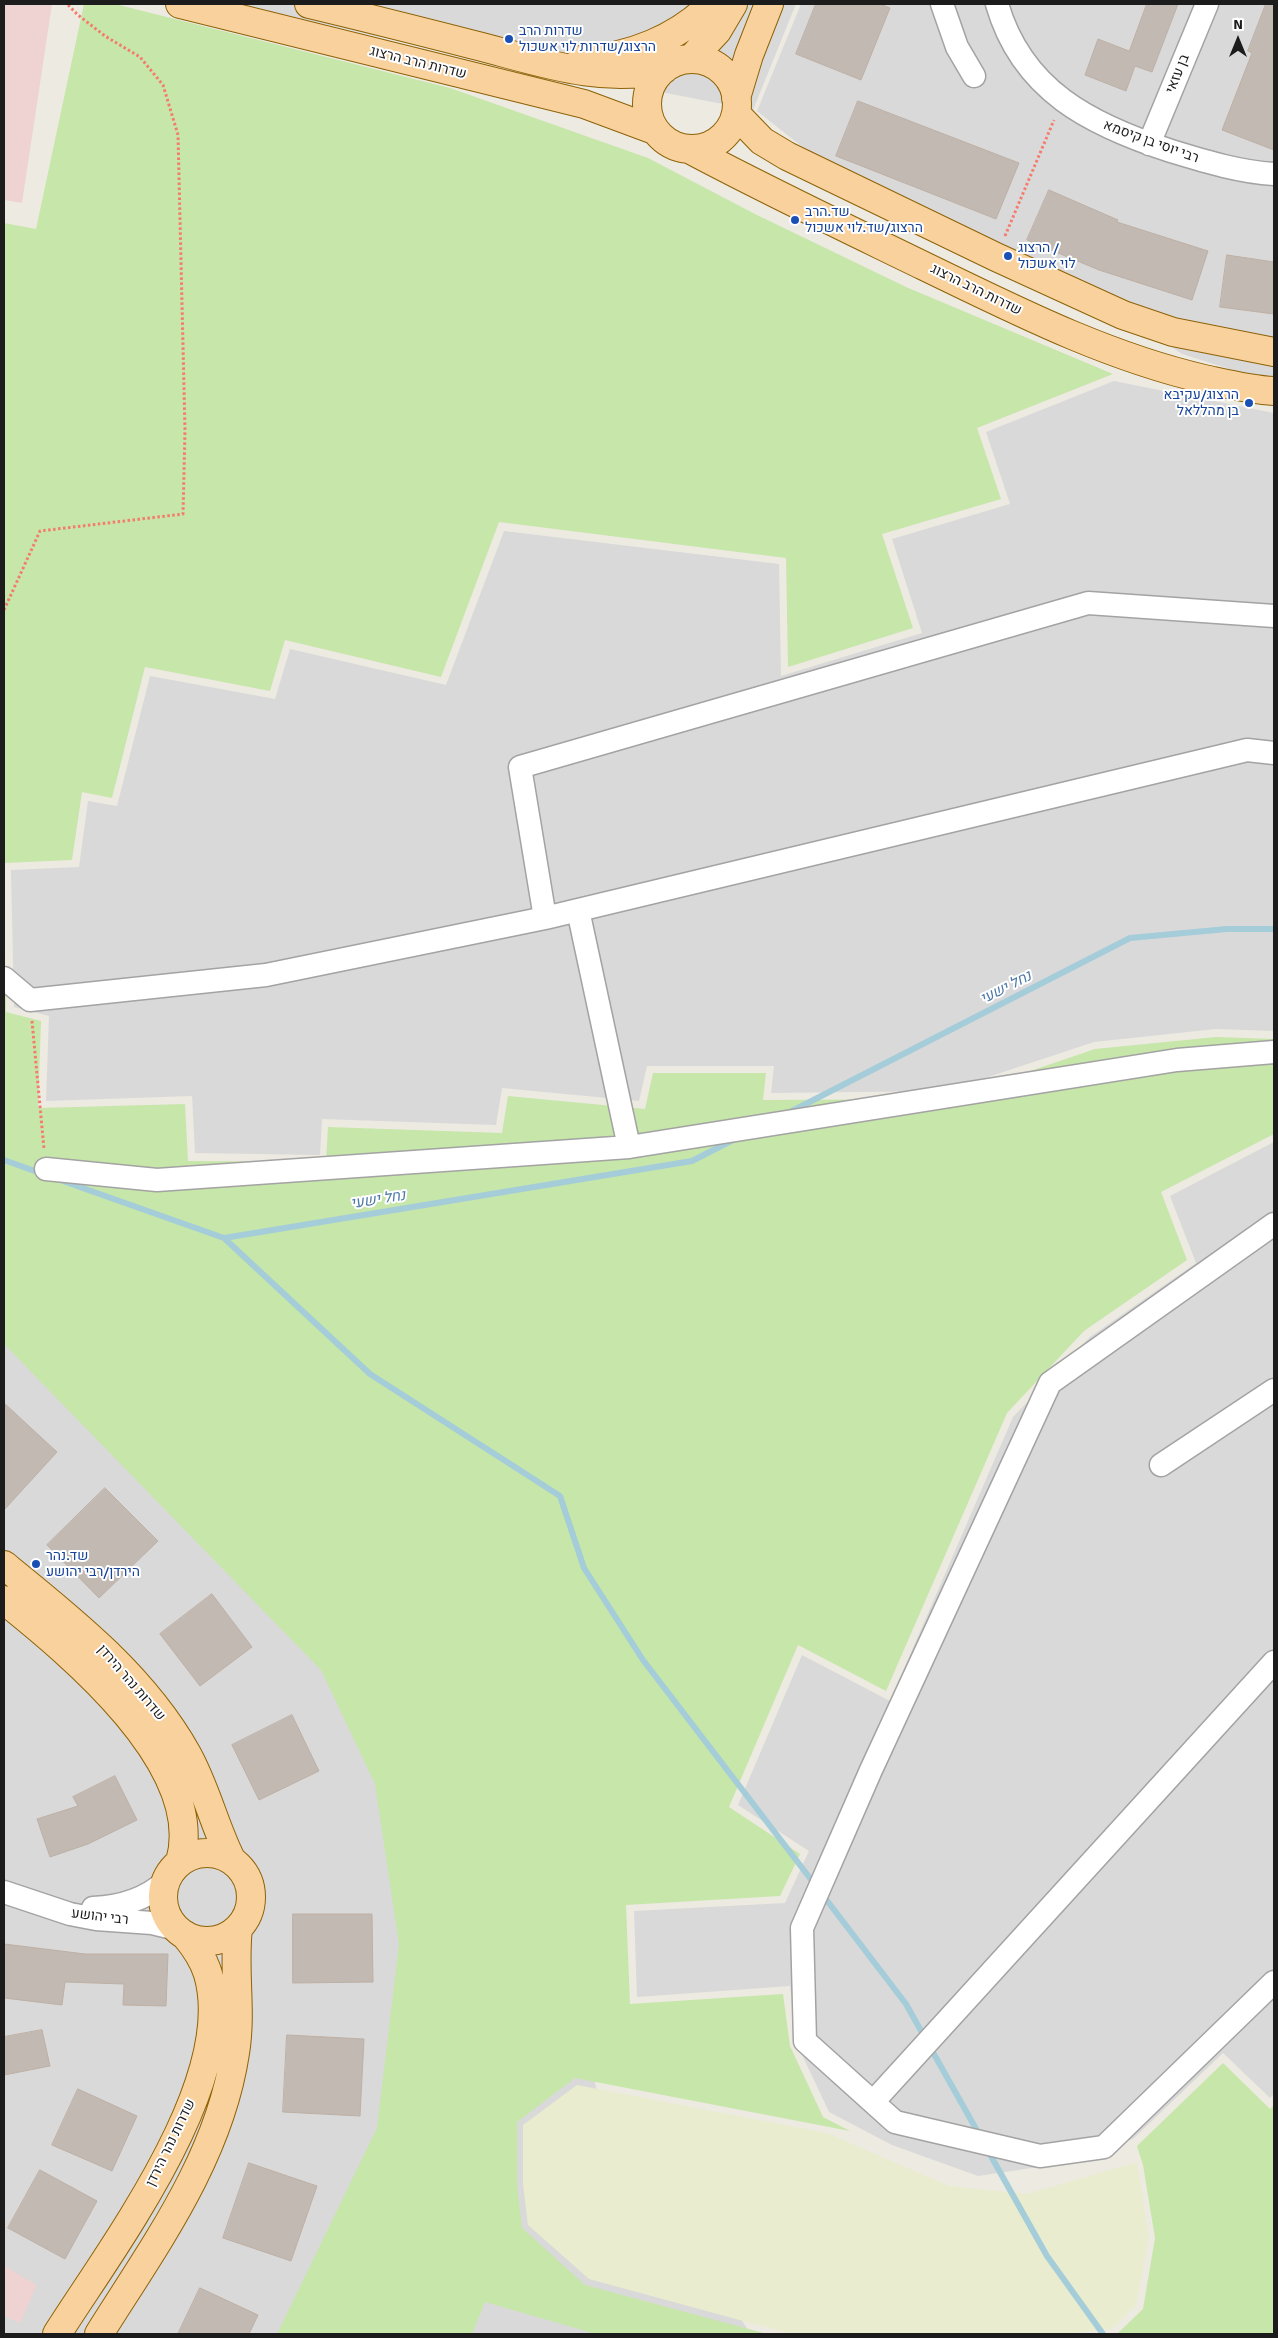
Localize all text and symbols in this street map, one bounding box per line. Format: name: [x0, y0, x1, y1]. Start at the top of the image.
north arrow: [1213, 15, 1263, 65]
text: N: [1233, 16, 1243, 33]
place label: שדרות הרב הרצוג/שדרות לוי אשכול: [519, 23, 656, 56]
marker: שדרות הרב הרצוג/שדרות לוי אשכול: [503, 33, 515, 45]
street label: שדרות הרב הרצוג: [368, 43, 468, 83]
street label: בן עזאי: [1163, 52, 1193, 96]
street label: רבי יוסי בן קיסמא: [1101, 117, 1201, 167]
place label: שד.הרב הרצוג/שד.לוי אשכול: [805, 204, 923, 236]
marker: שד.הרב הרצוג/שד.לוי אשכול: [789, 214, 801, 226]
place label: הרצוג / לוי אשכול: [1018, 240, 1076, 272]
marker: הרצוג / לוי אשכול: [1002, 250, 1014, 262]
street label: שדרות הרב הרצוג: [928, 261, 1024, 319]
place label: הרצוג/עקיבא בן מהללאל: [1163, 387, 1239, 420]
marker: הרצוג/עקיבא בן מהללאל: [1243, 397, 1255, 409]
water label: נחל ישעי: [977, 967, 1035, 1009]
water label: נחל ישעי: [349, 1187, 407, 1213]
place label: שד.נהר הירדן/רבי יהושע: [46, 1548, 140, 1580]
marker: שד.נהר הירדן/רבי יהושע: [30, 1558, 42, 1570]
street label: שדרות נהר הירדן: [93, 1642, 169, 1724]
street label: רבי יהושע: [71, 1905, 129, 1929]
street label: שדרות נהר הירדן: [143, 2097, 199, 2189]

